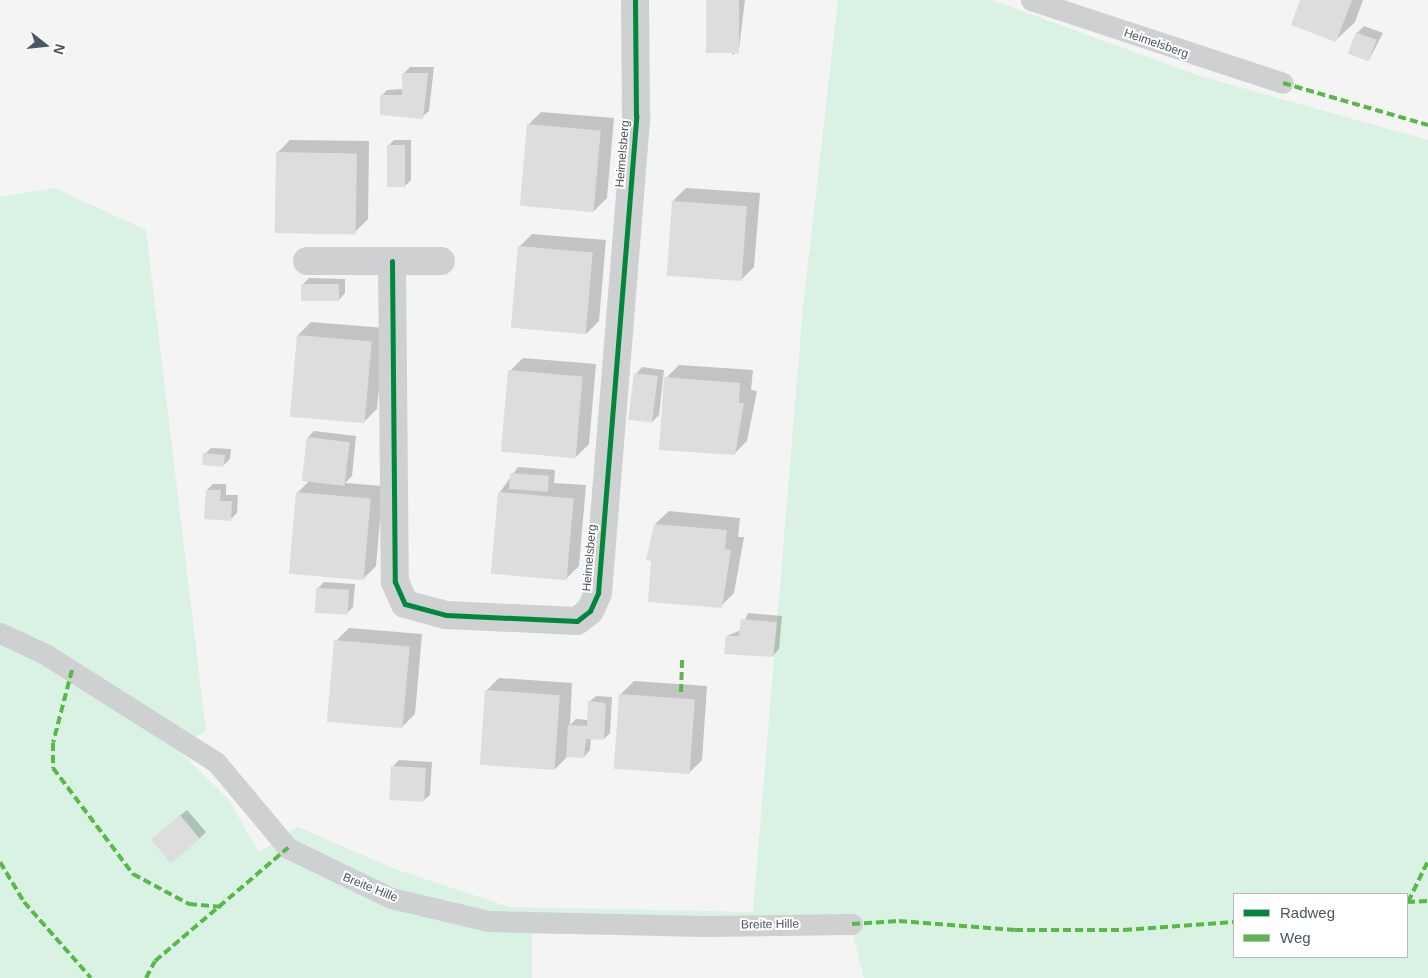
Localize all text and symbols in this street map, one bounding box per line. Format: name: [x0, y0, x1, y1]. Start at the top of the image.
north arrow: [20, 20, 70, 70]
street label: Heimelsberg: [1122, 26, 1190, 62]
text: N: [50, 42, 69, 56]
street label: Heimelsberg: [613, 120, 633, 188]
street label: Heimelsberg: [580, 524, 600, 592]
street label: Breite Hille: [340, 870, 400, 906]
legend: [1233, 893, 1408, 958]
text: Radweg: [1280, 904, 1335, 921]
street label: Breite Hille: [741, 917, 799, 933]
text: Weg: [1280, 929, 1311, 946]

